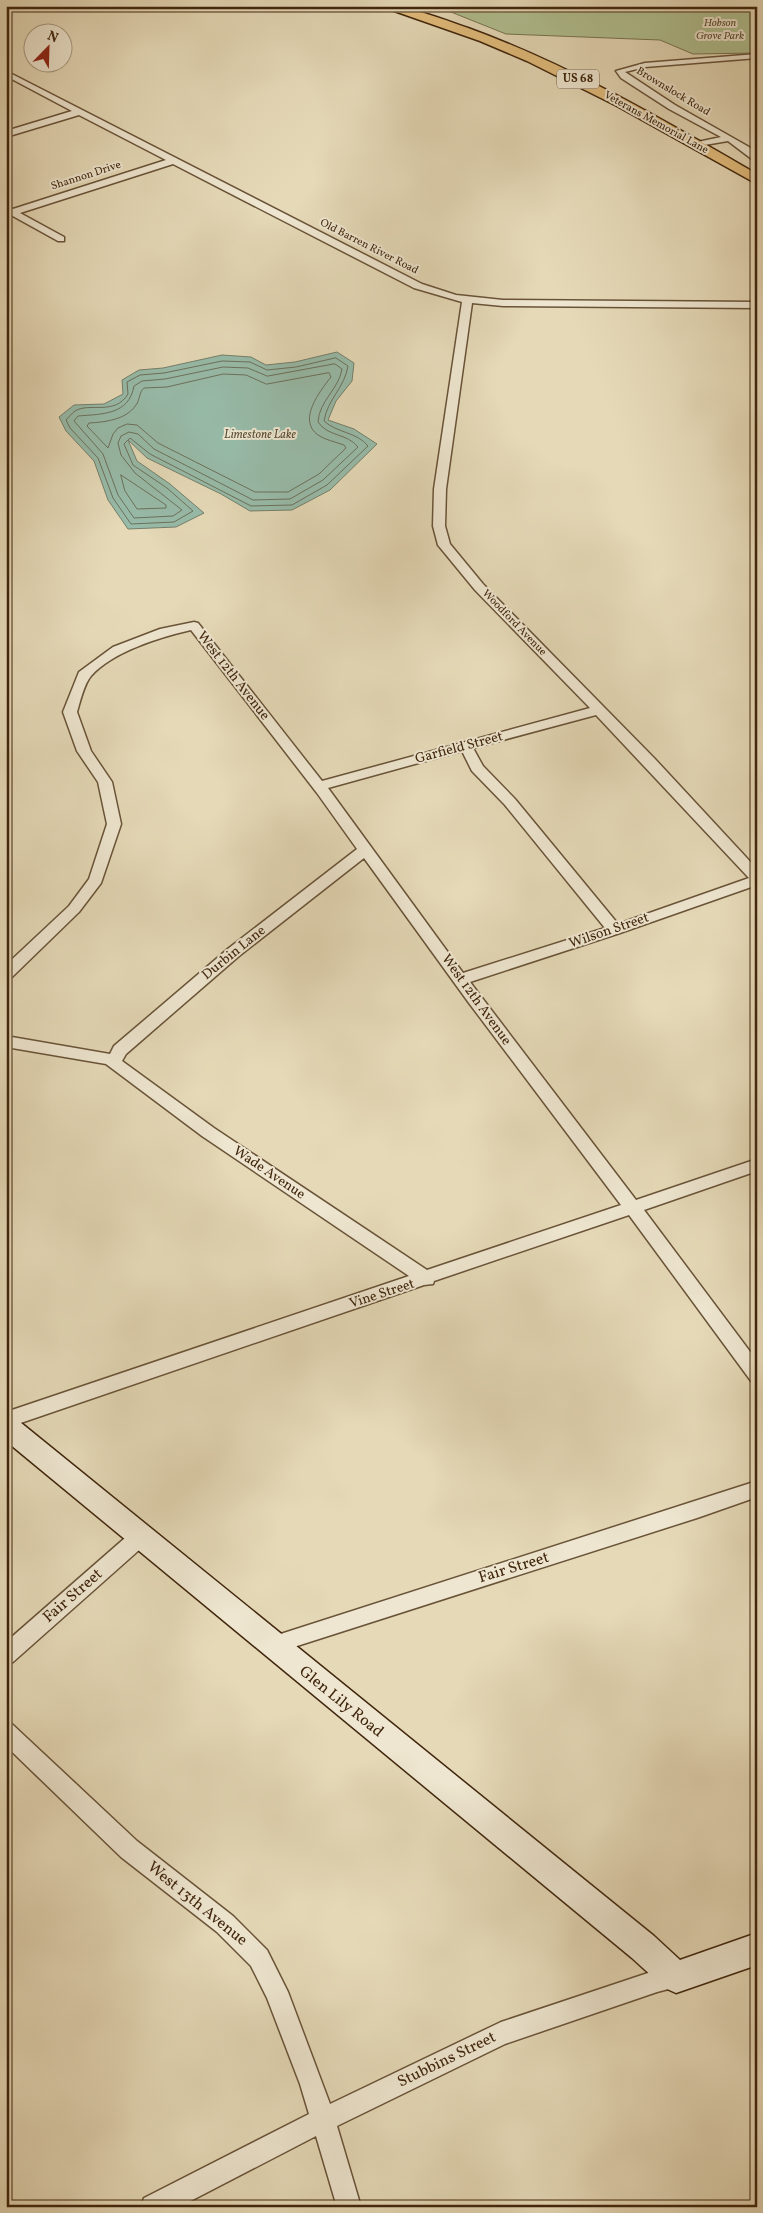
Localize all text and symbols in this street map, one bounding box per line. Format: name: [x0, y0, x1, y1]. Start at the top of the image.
park label: Hobson Grove Park: [696, 16, 744, 44]
north arrow: [22, 22, 72, 72]
text: N: [44, 27, 61, 48]
street label: Brownslock Road: [633, 64, 713, 120]
road number: US 68: [557, 70, 599, 88]
street label: Veterans Memorial Lane: [601, 88, 711, 158]
street label: Shannon Drive: [49, 158, 123, 194]
street label: Old Barren River Road: [317, 216, 421, 278]
water label: Limestone Lake: [224, 427, 297, 443]
street label: Woodford Avenue: [479, 587, 549, 659]
street label: West 12th Avenue: [192, 628, 274, 725]
street label: Garfield Street: [413, 727, 505, 769]
street label: Wilson Street: [567, 908, 652, 954]
street label: Durbin Lane: [198, 921, 270, 985]
street label: West 12th Avenue: [437, 951, 516, 1050]
street label: Wade Avenue: [229, 1142, 309, 1204]
street label: Vine Street: [347, 1274, 417, 1313]
street label: Fair Street: [476, 1547, 552, 1589]
street label: Fair Street: [38, 1564, 108, 1628]
street label: Glen Lily Road: [294, 1661, 388, 1743]
street label: West 13th Avenue: [142, 1857, 252, 1951]
street label: Stubbins Street: [394, 2026, 500, 2093]

